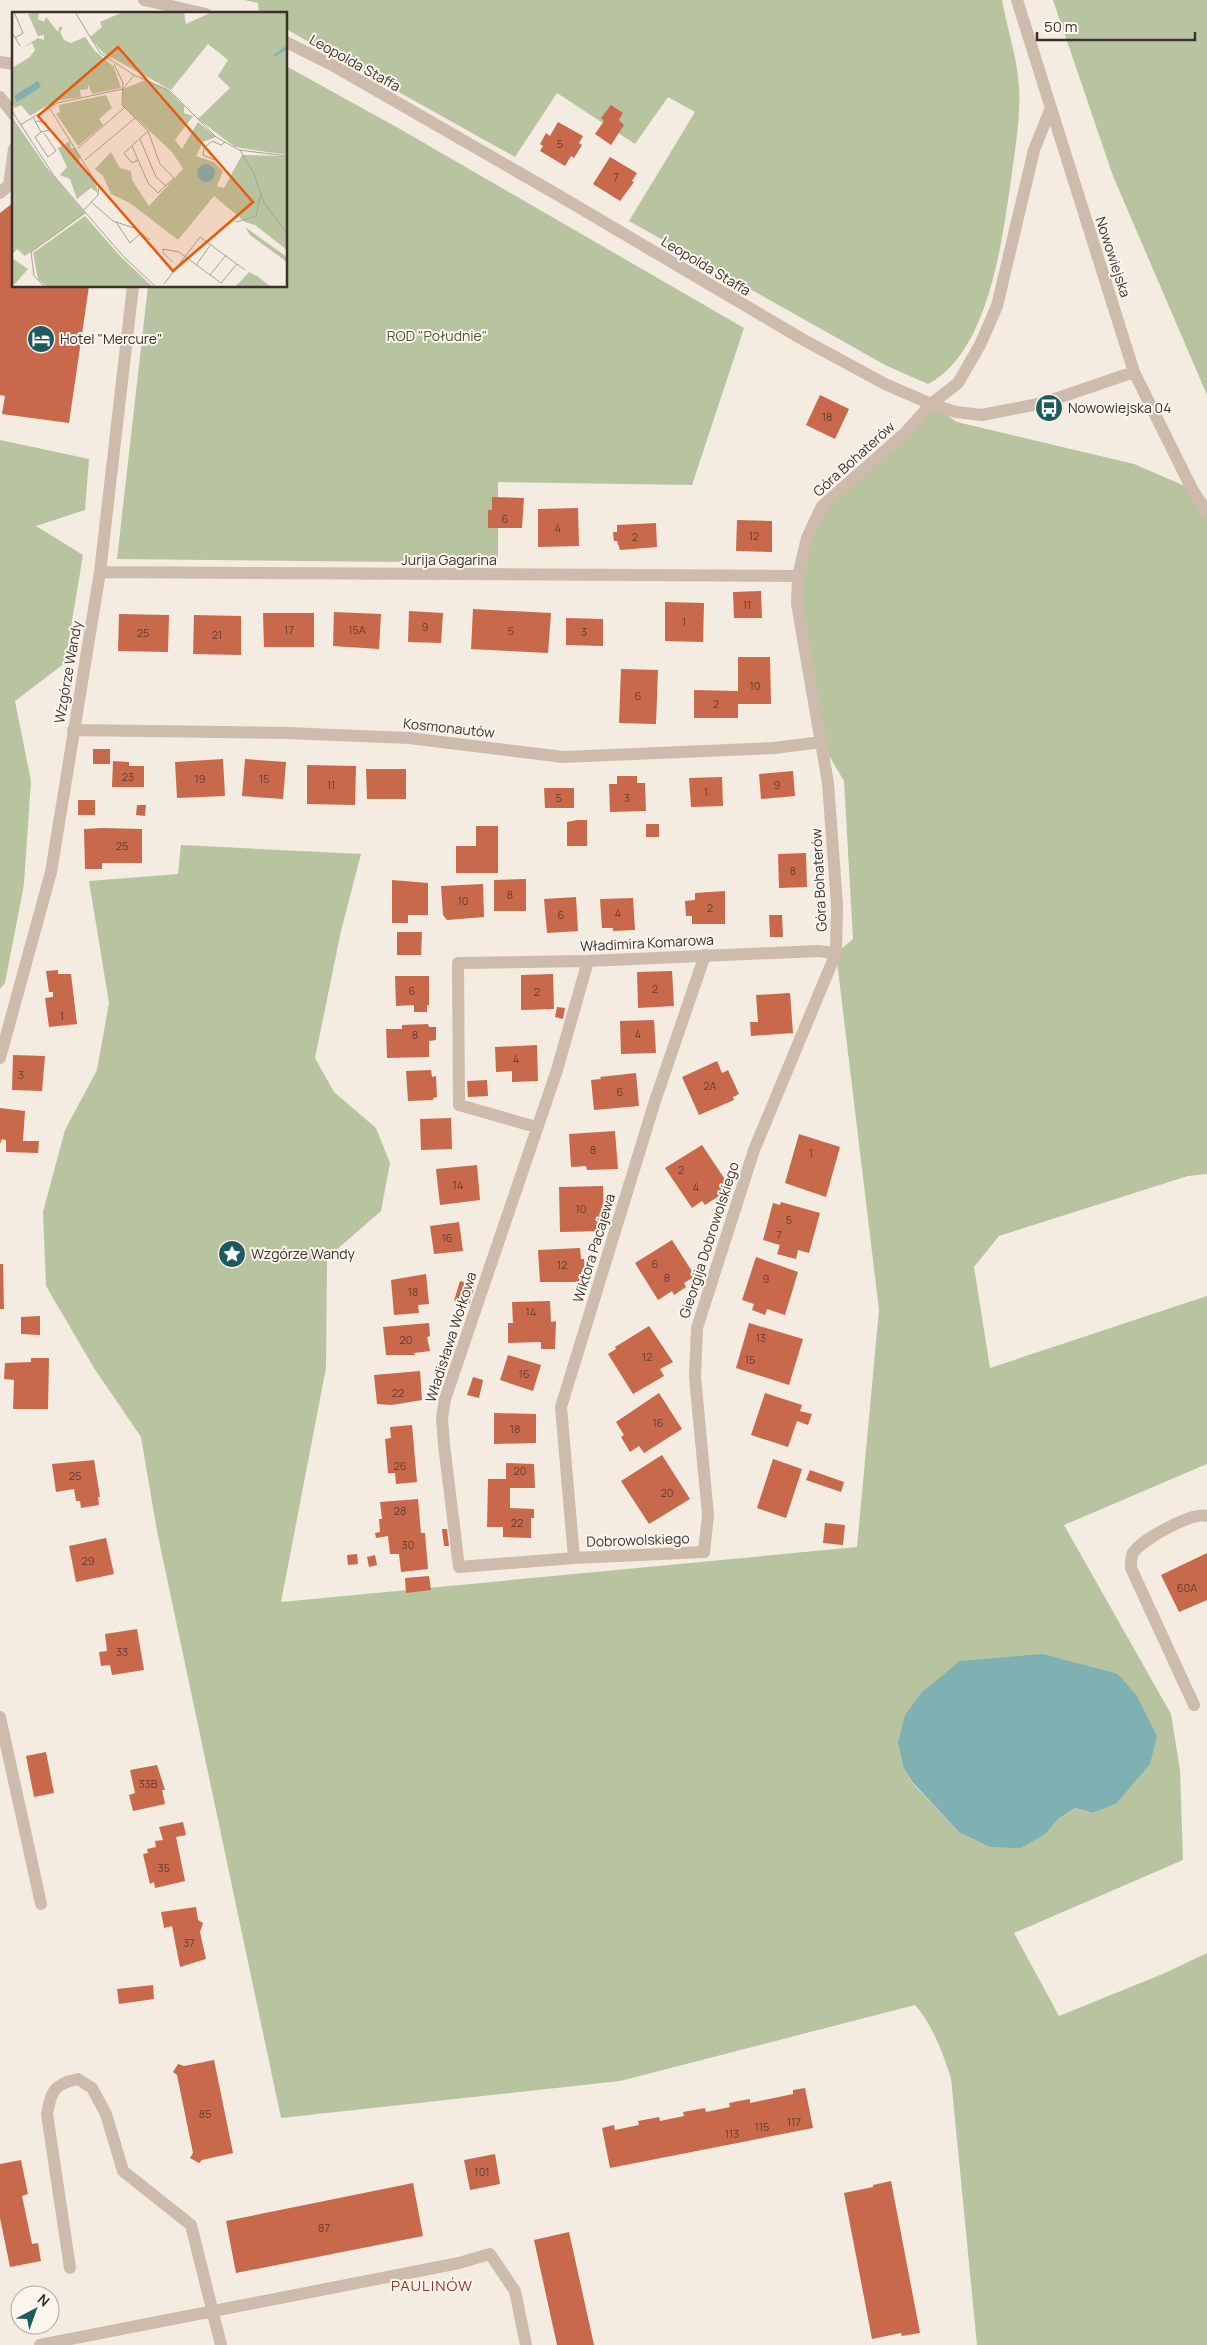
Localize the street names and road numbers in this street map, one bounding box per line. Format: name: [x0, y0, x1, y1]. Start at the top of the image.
street label: Leopolda Staffa: [306, 30, 404, 95]
street label: Nowowiejska: [1091, 214, 1135, 300]
street label: Leopolda Staffa: [658, 231, 755, 300]
street label: Góra Bohaterów: [809, 417, 899, 500]
street label: Jurija Gagarina: [401, 550, 497, 569]
street label: Wzgórze Wandy: [49, 619, 86, 725]
street label: Kosmonautów: [402, 713, 496, 742]
street label: Góra Bohaterów: [806, 828, 831, 932]
street label: Władimira Komarowa: [580, 930, 714, 955]
street label: Gieorgija Dobrowolskiego: [674, 1159, 743, 1320]
street label: Wiktora Pacajewa: [568, 1191, 619, 1305]
street label: Władisława Wołkowa: [420, 1269, 481, 1404]
street label: Dobrowolskiego: [586, 1528, 690, 1551]

